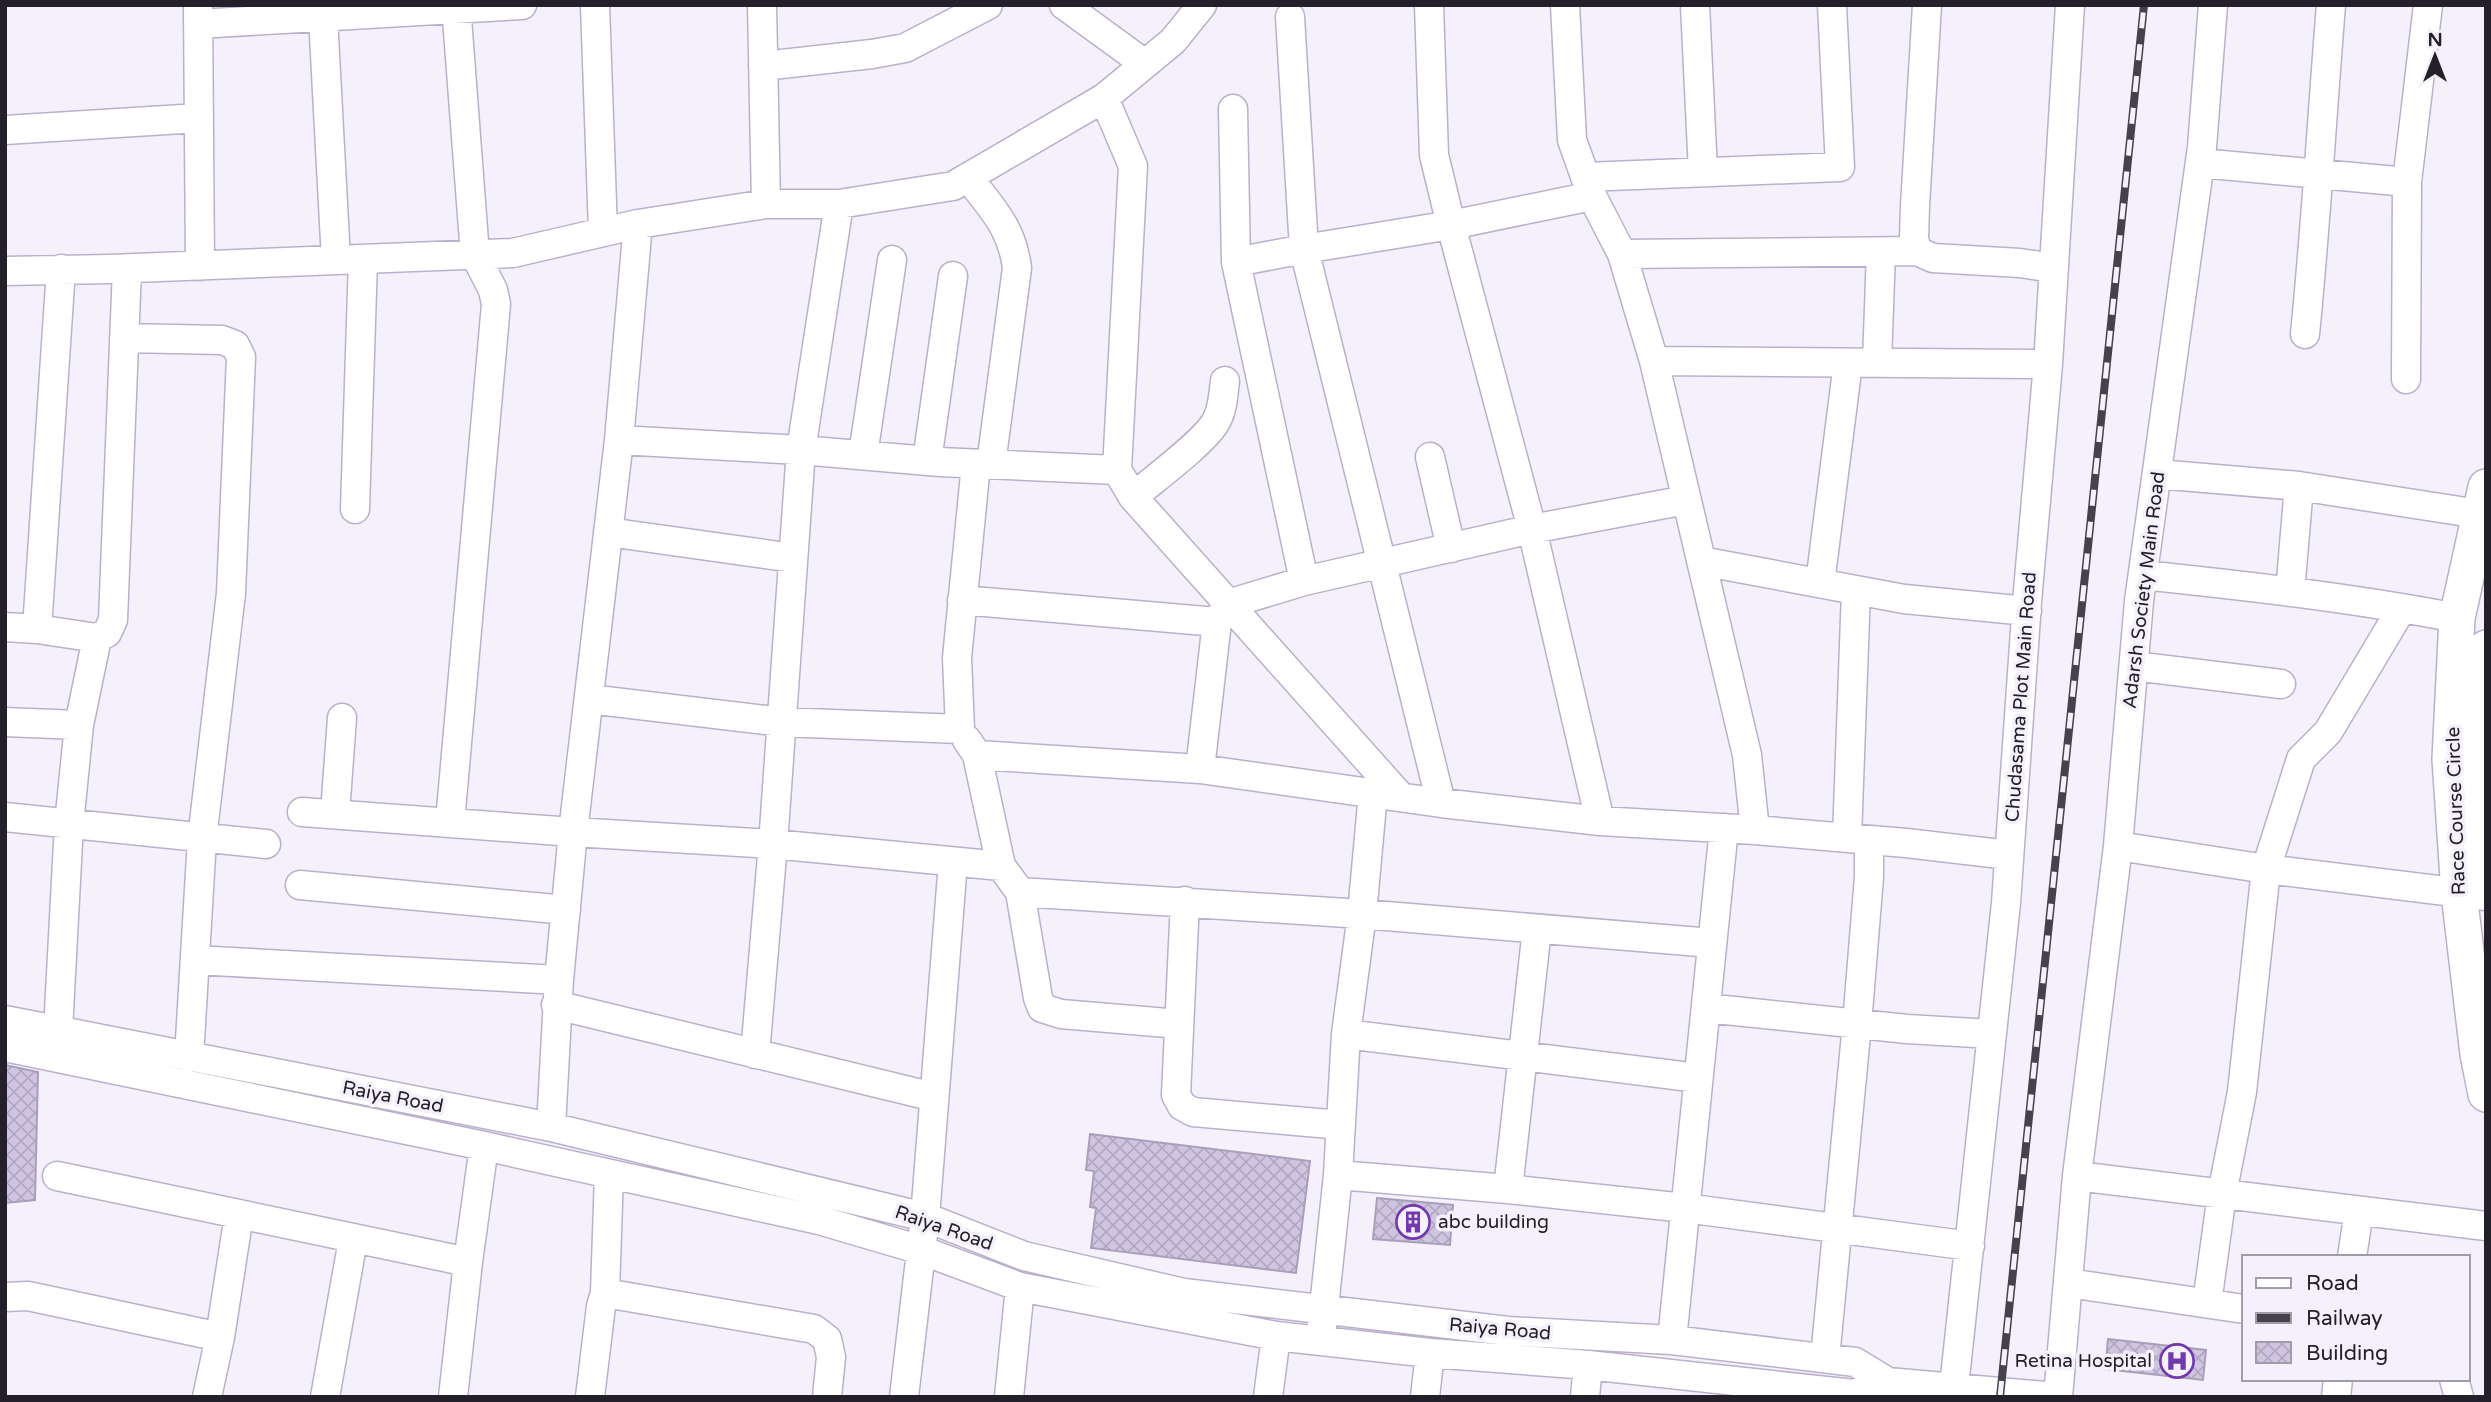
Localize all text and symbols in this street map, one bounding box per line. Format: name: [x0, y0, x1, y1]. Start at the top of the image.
north arrow: [2400, 21, 2470, 91]
text: N: [2427, 29, 2443, 51]
street label: Adarsh Society Main Road: [2119, 470, 2169, 710]
street label: Chudasama Plot Main Road: [2001, 571, 2041, 823]
street label: Race Course Circle: [2442, 726, 2470, 896]
street label: Raiya Road: [341, 1076, 445, 1118]
street label: Raiya Road: [892, 1201, 996, 1255]
building icon: abc building: [1394, 1203, 1432, 1241]
place label: abc building: [1438, 1211, 1549, 1233]
legend: [2242, 1255, 2470, 1381]
text: Road: [2306, 1271, 2359, 1296]
text: Railway: [2306, 1306, 2383, 1331]
street label: Raiya Road: [1448, 1314, 1552, 1344]
text: Building: [2306, 1341, 2388, 1366]
hospital icon: Retina Hospital: [2158, 1342, 2196, 1380]
place label: Retina Hospital: [2014, 1350, 2152, 1372]

